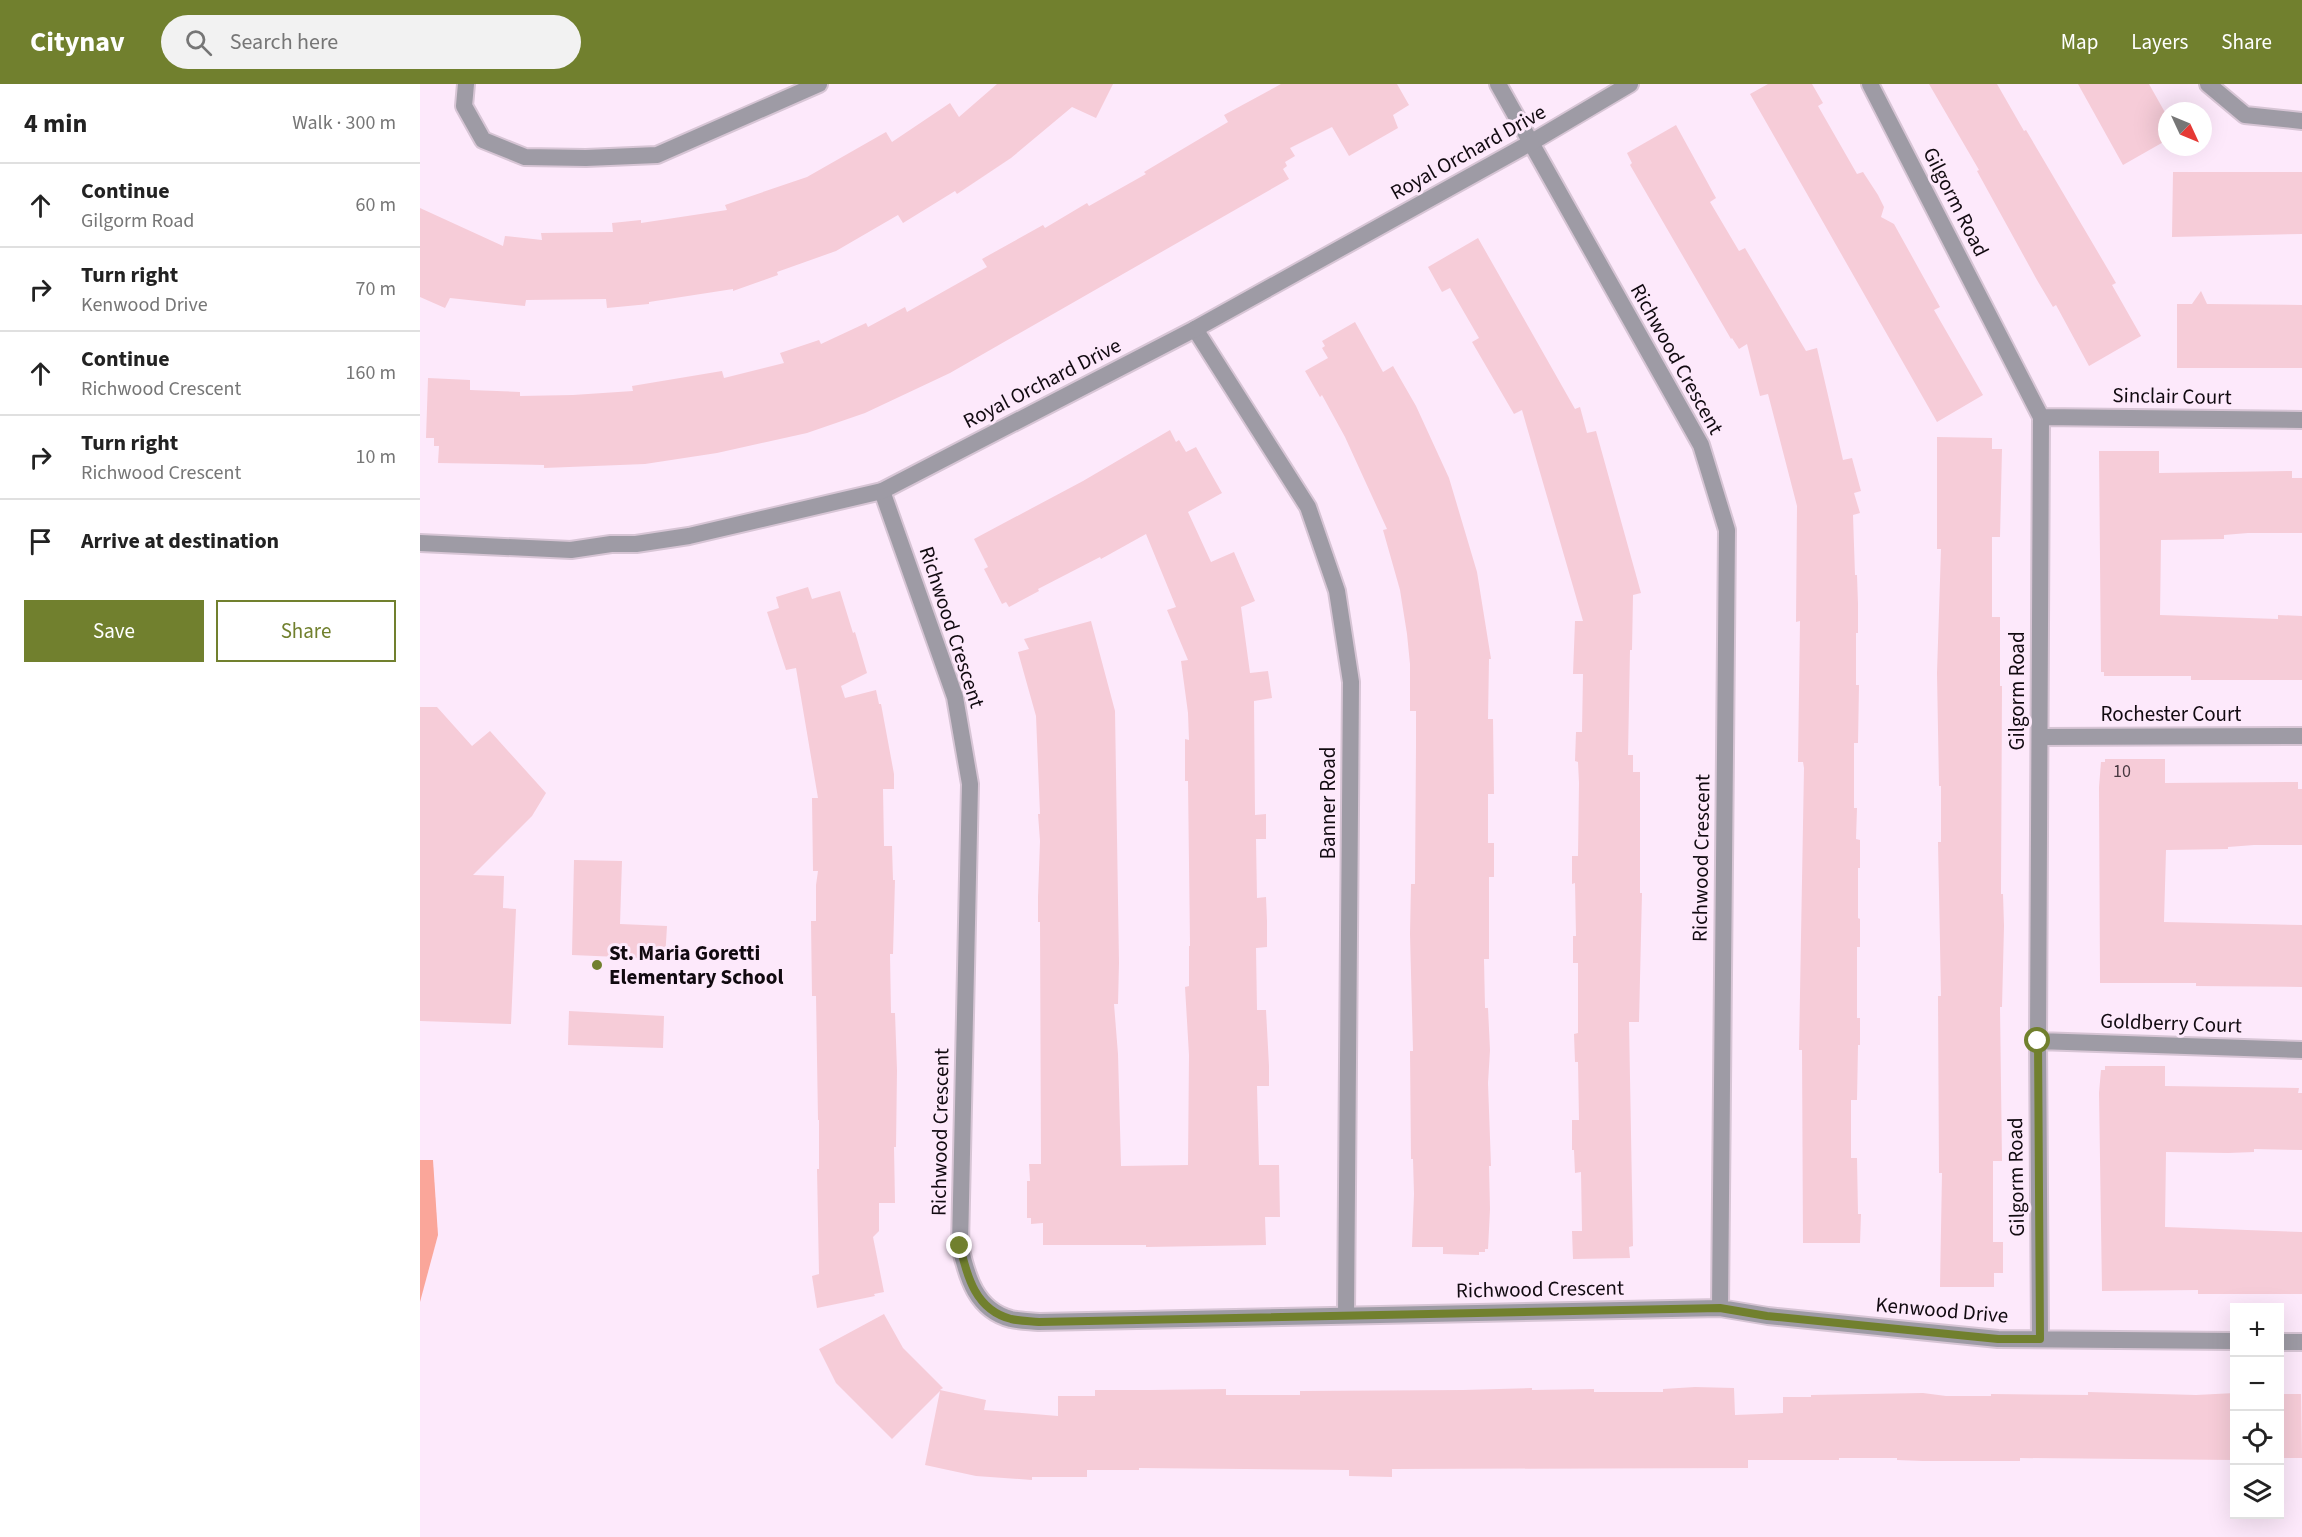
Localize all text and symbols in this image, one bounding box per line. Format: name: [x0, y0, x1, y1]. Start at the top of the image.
search box: [161, 15, 581, 69]
text: Citynav: [30, 22, 125, 62]
icon: search: [182, 26, 215, 59]
text: Search here: [230, 26, 338, 58]
text: Map: [2061, 27, 2098, 57]
text: Layers: [2131, 27, 2188, 57]
text: Share: [2221, 27, 2272, 57]
street label: Royal Orchard Drive: [1385, 97, 1551, 207]
north arrow: [2158, 102, 2212, 156]
text: 4 min: [24, 105, 87, 142]
text: Walk · 300 m: [292, 109, 396, 137]
street label: Gilgorm Road: [1916, 142, 1996, 262]
text: Continue: [81, 175, 170, 207]
icon: ahead: [24, 189, 57, 222]
text: 60 m: [356, 191, 396, 219]
text: Gilgorm Road: [81, 207, 194, 235]
text: Turn right: [81, 259, 178, 291]
icon: right: [24, 273, 57, 306]
text: 70 m: [356, 275, 396, 303]
street label: Richwood Crescent: [1623, 278, 1731, 440]
text: Kenwood Drive: [81, 291, 208, 319]
street label: Royal Orchard Drive: [958, 330, 1126, 436]
text: Continue: [81, 343, 170, 375]
icon: ahead: [24, 357, 57, 390]
text: 160 m: [346, 359, 396, 387]
text: Richwood Crescent: [81, 375, 241, 403]
street label: Sinclair Court: [2112, 380, 2232, 412]
text: Turn right: [81, 427, 178, 459]
icon: right: [24, 441, 57, 474]
text: 10 m: [356, 443, 396, 471]
text: Richwood Crescent: [81, 459, 241, 487]
icon: arrive: [24, 525, 57, 558]
text: Arrive at destination: [81, 525, 279, 557]
street label: Richwood Crescent: [912, 542, 992, 712]
button: Save: [24, 600, 204, 662]
button: Share: [216, 600, 396, 662]
street label: Gilgorm Road: [2002, 631, 2032, 751]
street label: Rochester Court: [2101, 699, 2241, 729]
street label: Banner Road: [1313, 747, 1343, 859]
house number: 10: [2113, 759, 2131, 784]
street label: Richwood Crescent: [1685, 774, 1717, 942]
place label: St. Maria Goretti Elementary School: [609, 938, 783, 992]
marker: St. Maria Goretti Elementary School: [590, 958, 604, 972]
street label: Goldberry Court: [2100, 1006, 2242, 1040]
route start: [2024, 1027, 2050, 1053]
street label: Richwood Crescent: [924, 1048, 956, 1216]
street label: Gilgorm Road: [2000, 1117, 2032, 1237]
route end: [946, 1232, 972, 1258]
street label: Richwood Crescent: [1456, 1273, 1624, 1305]
street label: Kenwood Drive: [1874, 1289, 2010, 1331]
map controls: [2230, 1303, 2284, 1519]
button: +: [2230, 1303, 2284, 1357]
button: −: [2230, 1357, 2284, 1411]
button: locate: [2230, 1411, 2284, 1465]
button: layers: [2230, 1465, 2284, 1519]

